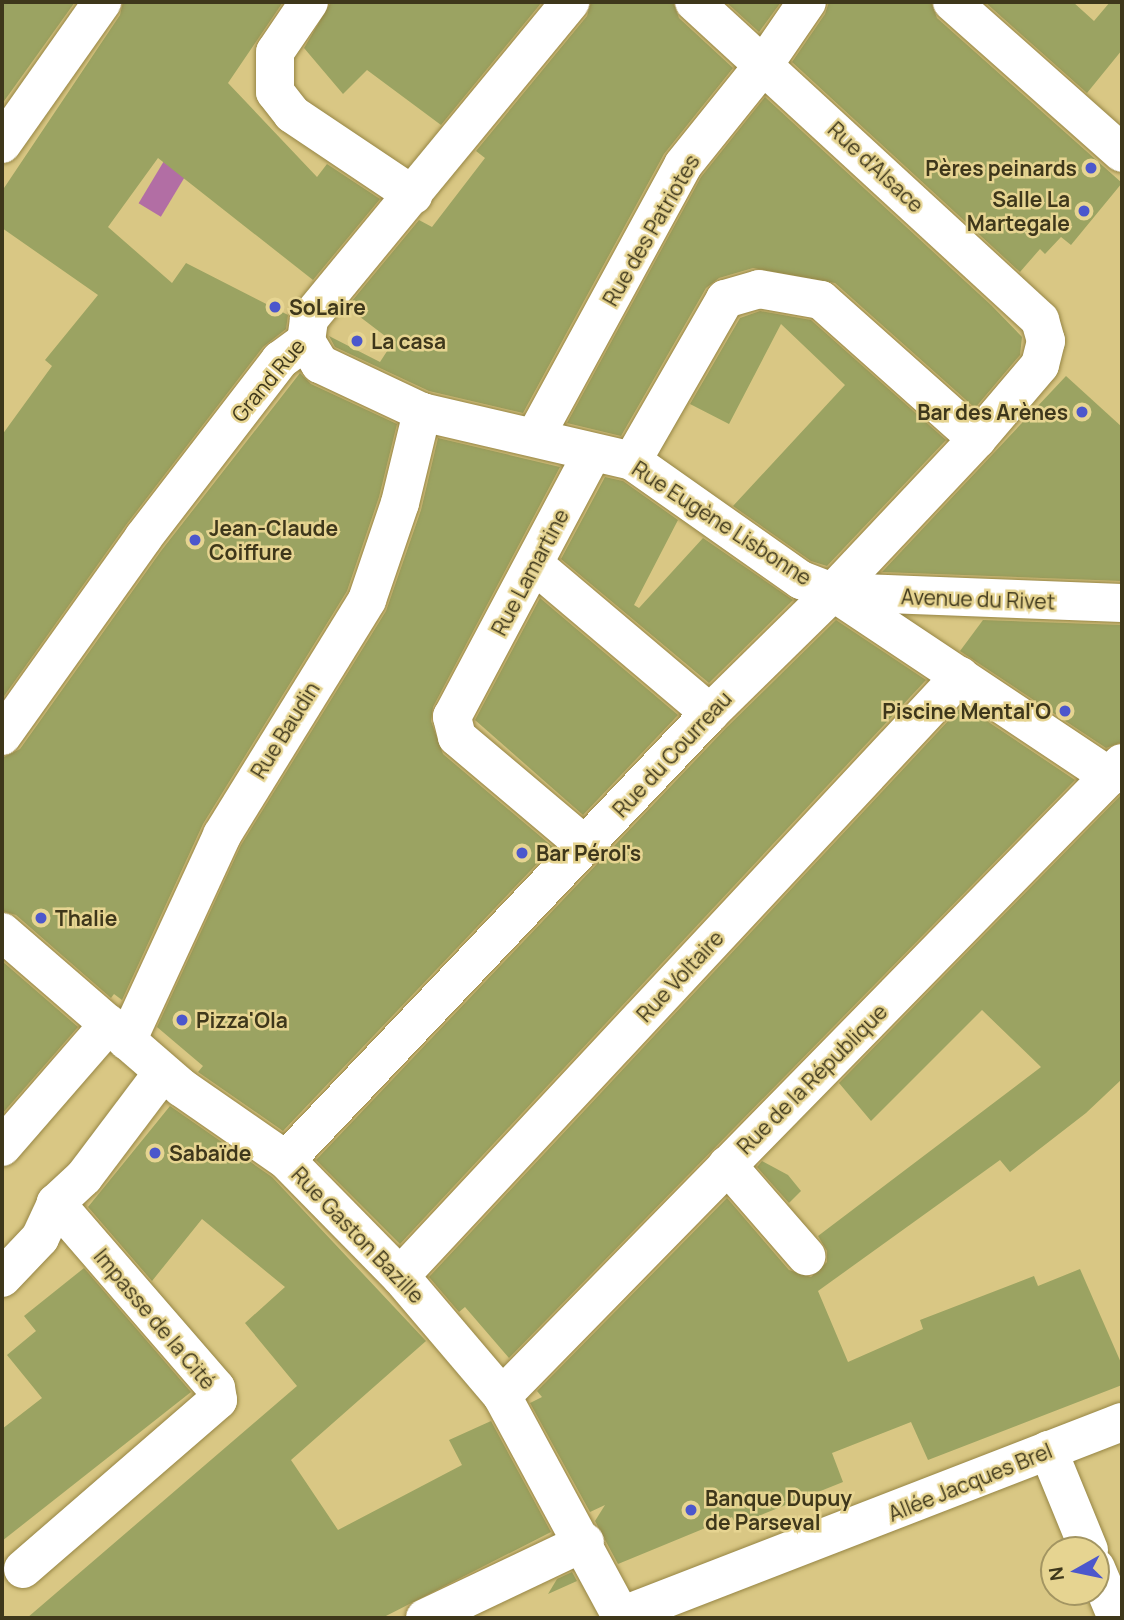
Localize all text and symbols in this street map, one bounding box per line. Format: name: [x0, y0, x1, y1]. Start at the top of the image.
street label: Rue d'Alsace: [823, 116, 929, 218]
street label: Rue des Patriotes: [597, 150, 705, 310]
place label: Pères peinards: [925, 155, 1077, 181]
marker: Pères peinards: [1083, 160, 1099, 176]
place label: Salle La Martegale: [967, 186, 1070, 236]
marker: Salle La Martegale: [1076, 203, 1092, 219]
place label: SoLaire: [289, 294, 366, 320]
marker: SoLaire: [267, 299, 283, 315]
place label: La casa: [371, 328, 446, 354]
street label: Grand Rue: [226, 333, 310, 427]
marker: La casa: [349, 333, 365, 349]
place label: Bar des Arènes: [917, 399, 1068, 425]
marker: Bar des Arènes: [1074, 404, 1090, 420]
street label: Rue Eugène Lisbonne: [628, 456, 816, 590]
street label: Rue Lamartine: [486, 504, 574, 640]
place label: Jean-Claude Coiffure: [209, 515, 338, 565]
marker: Jean-Claude Coiffure: [187, 532, 203, 548]
street label: Avenue du Rivet: [900, 584, 1056, 614]
street label: Rue Baudin: [245, 677, 325, 783]
street label: Rue du Courreau: [607, 686, 737, 822]
place label: Piscine Mental'O: [882, 698, 1051, 724]
marker: Piscine Mental'O: [1057, 703, 1073, 719]
place label: Bar Pérol's: [536, 840, 641, 866]
marker: Bar Pérol's: [514, 845, 530, 861]
place label: Thalie: [55, 905, 117, 931]
marker: Thalie: [33, 910, 49, 926]
street label: Rue Voltaire: [631, 925, 729, 1027]
street label: Rue de la République: [732, 999, 892, 1159]
place label: Pizza'Ola: [196, 1007, 288, 1033]
marker: Pizza'Ola: [174, 1012, 190, 1028]
place label: Sabaïde: [169, 1140, 251, 1166]
marker: Sabaïde: [147, 1145, 163, 1161]
street label: Rue Gaston Bazille: [287, 1162, 429, 1308]
street label: Impasse de la Cité: [89, 1244, 221, 1394]
street label: Allée Jacques Brel: [884, 1438, 1056, 1526]
place label: Banque Dupuy de Parseval: [705, 1485, 852, 1535]
marker: Banque Dupuy de Parseval: [683, 1502, 699, 1518]
north arrow: [1040, 1536, 1110, 1606]
text: N: [1042, 1565, 1070, 1583]

